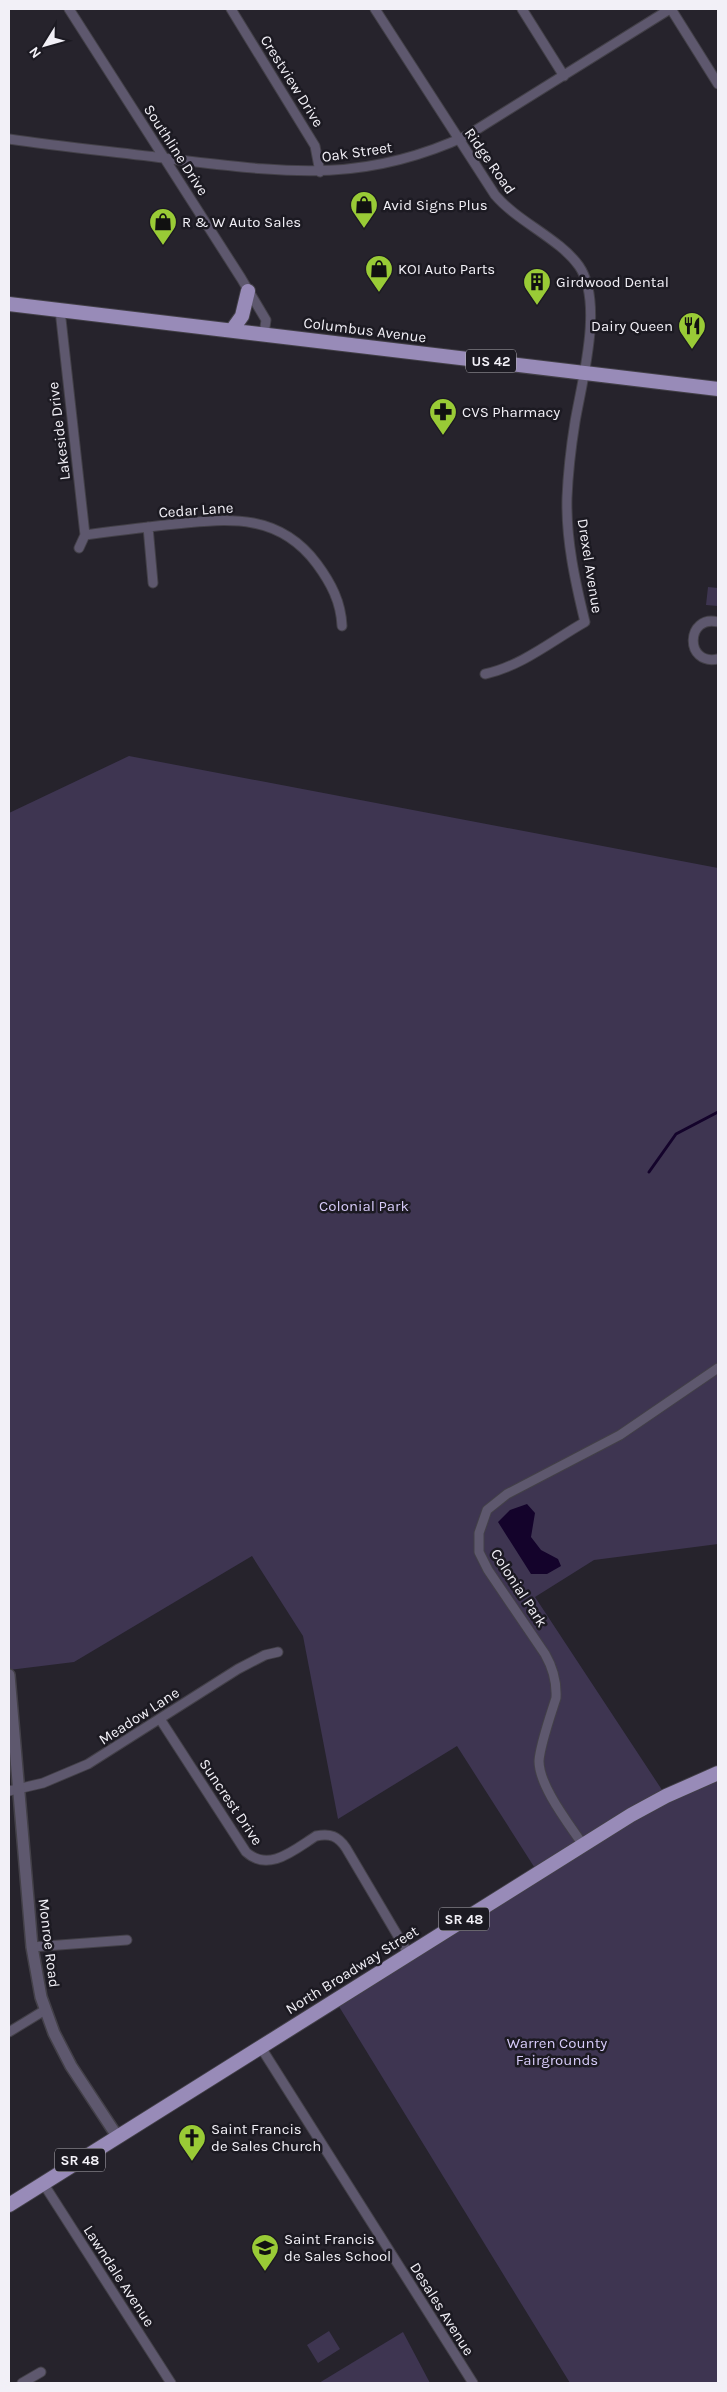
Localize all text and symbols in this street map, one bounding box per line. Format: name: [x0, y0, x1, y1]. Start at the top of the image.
north arrow: [20, 20, 70, 70]
street label: Crestview Drive: [257, 32, 327, 130]
text: N: [25, 43, 45, 62]
street label: Southline Drive: [140, 101, 212, 199]
street label: Ridge Road: [461, 124, 519, 198]
street label: Oak Street: [321, 138, 394, 166]
shop icon: Avid Signs Plus: [349, 190, 379, 229]
place label: Avid Signs Plus: [383, 196, 488, 214]
shop icon: R & W Auto Sales: [148, 207, 178, 246]
place label: R & W Auto Sales: [182, 213, 301, 231]
shop icon: KOI Auto Parts: [364, 254, 394, 293]
place label: KOI Auto Parts: [398, 260, 495, 278]
building icon: Girdwood Dental: [522, 267, 552, 306]
place label: Girdwood Dental: [556, 273, 669, 291]
restaurant icon: Dairy Queen: [677, 311, 707, 350]
street label: Columbus Avenue: [303, 314, 427, 346]
place label: Dairy Queen: [591, 317, 673, 335]
road number: US 42: [466, 350, 516, 372]
street label: Lakeside Drive: [44, 381, 74, 481]
pharmacy icon: CVS Pharmacy: [428, 397, 458, 436]
place label: CVS Pharmacy: [462, 403, 560, 421]
street label: Cedar Lane: [158, 498, 234, 522]
street label: Drexel Avenue: [574, 517, 606, 615]
park label: Colonial Park: [319, 1197, 409, 1215]
street label: Colonial Park: [487, 1545, 551, 1631]
street label: Meadow Lane: [95, 1683, 183, 1749]
street label: Suncrest Drive: [196, 1755, 266, 1849]
street label: Monroe Road: [35, 1898, 63, 1988]
road number: SR 48: [439, 1908, 489, 1930]
street label: North Broadway Street: [282, 1922, 422, 2018]
park label: Warren County Fairgrounds: [507, 2034, 607, 2069]
place label: Saint Francis de Sales Church: [211, 2120, 321, 2155]
church icon: Saint Francis de Sales Church: [177, 2123, 207, 2162]
road number: SR 48: [55, 2148, 105, 2172]
street label: Lawndale Avenue: [80, 2222, 158, 2330]
place label: Saint Francis de Sales School: [284, 2230, 391, 2265]
school or university icon: Saint Francis de Sales School: [250, 2233, 280, 2272]
street label: Desales Avenue: [406, 2259, 478, 2359]

